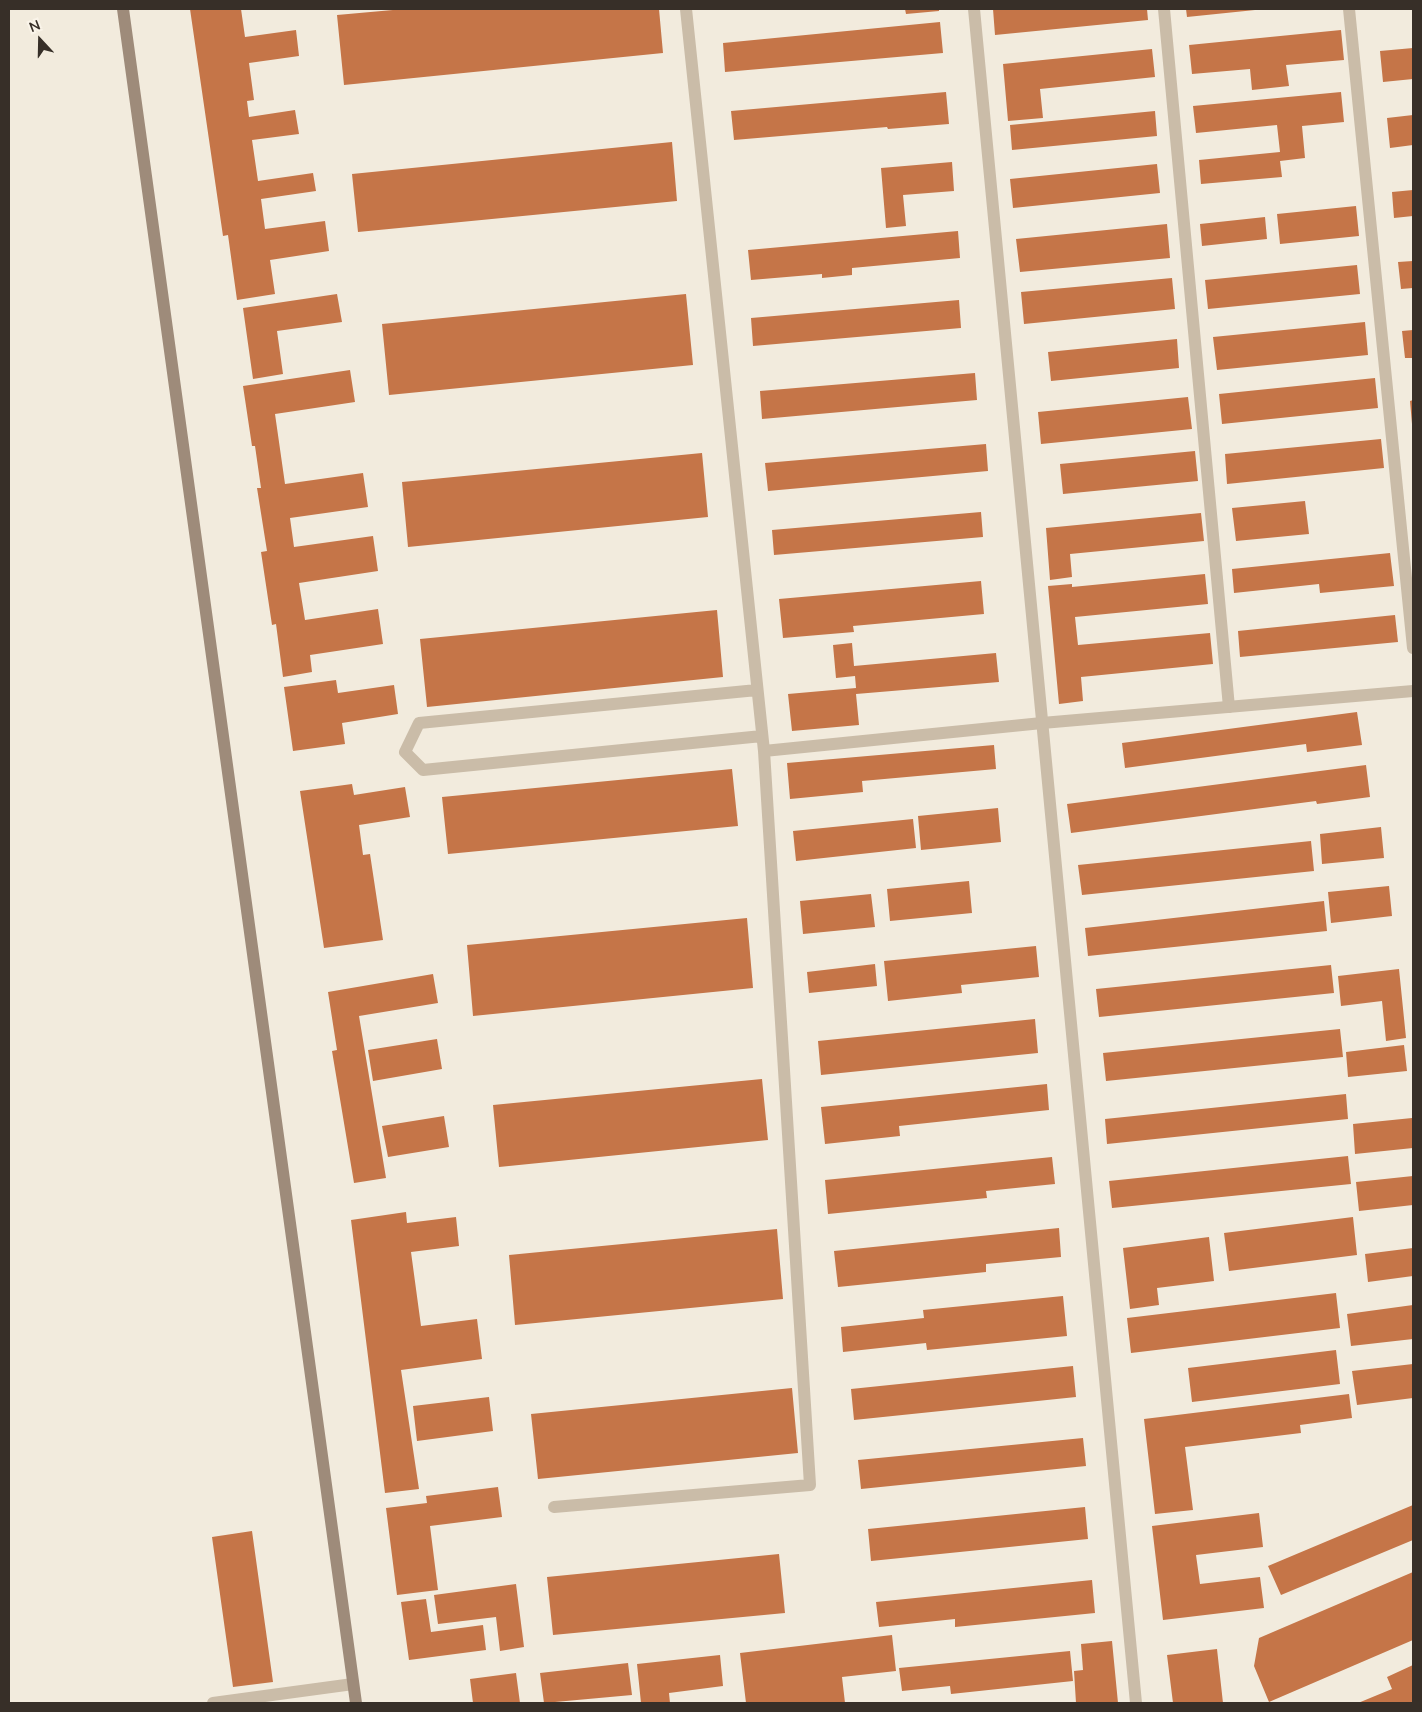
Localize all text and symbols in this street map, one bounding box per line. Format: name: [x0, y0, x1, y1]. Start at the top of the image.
north arrow: [15, 15, 65, 65]
text: N: [26, 16, 43, 36]

